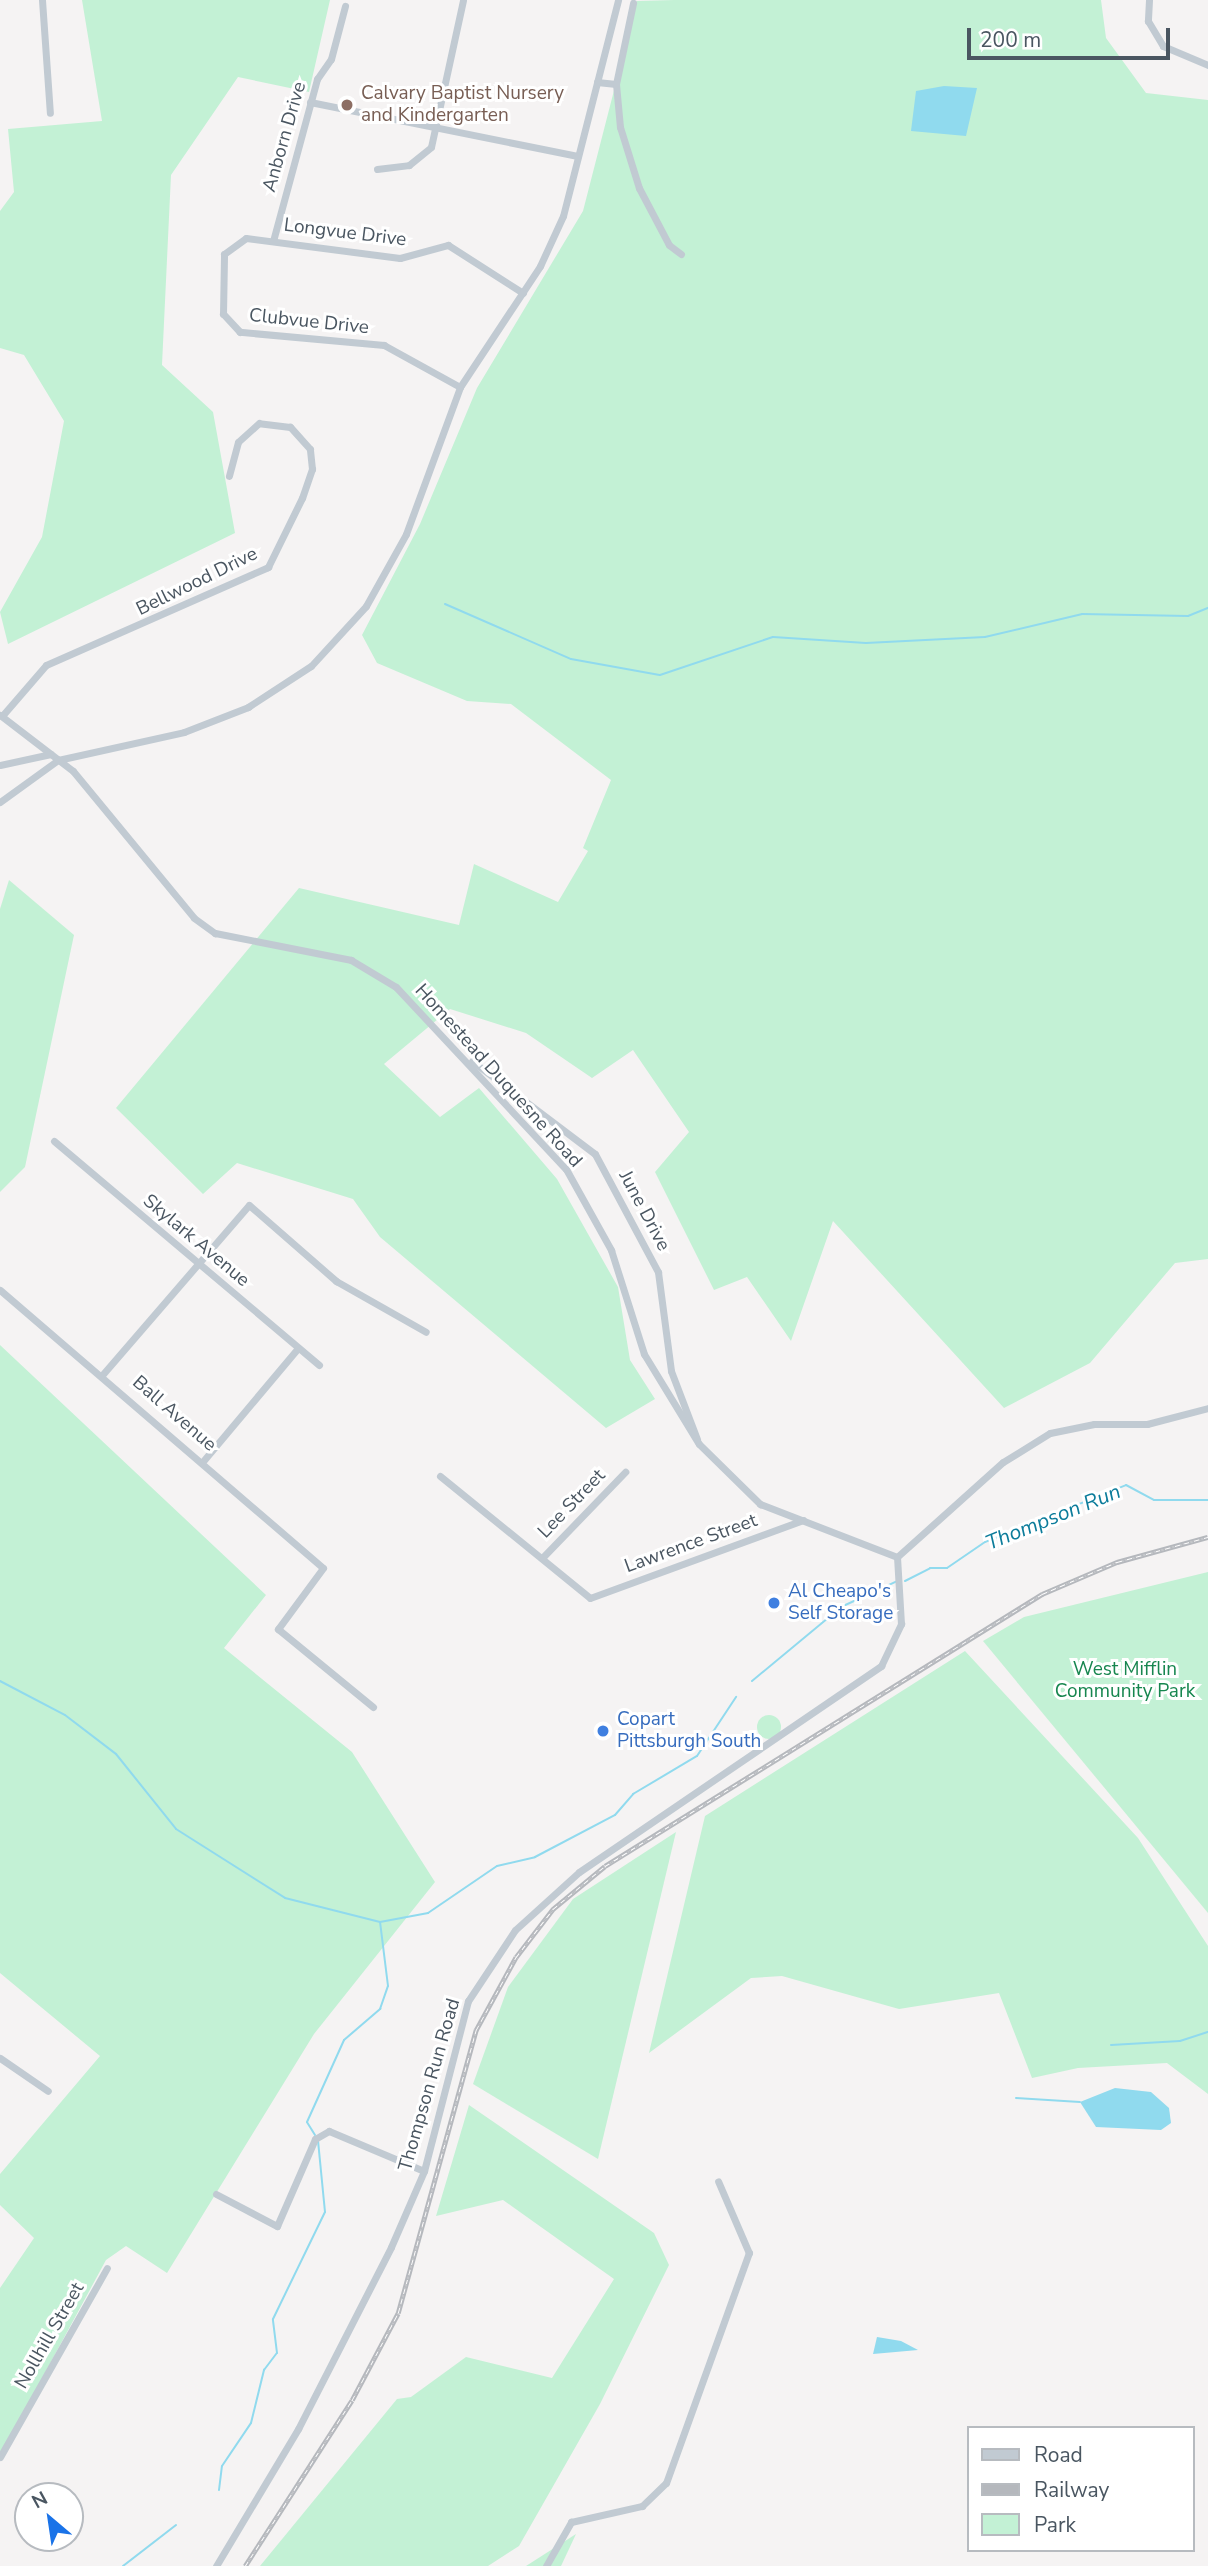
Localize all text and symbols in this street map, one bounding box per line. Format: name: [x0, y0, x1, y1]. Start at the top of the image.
scale bar: [970, 14, 1173, 58]
text: 200 m: [980, 26, 1041, 54]
street label: Anborn Drive: [258, 79, 312, 195]
place label: Calvary Baptist Nursery and Kindergarten: [361, 83, 564, 127]
marker: Calvary Baptist Nursery and Kindergarten: [339, 97, 355, 113]
street label: Longvue Drive: [282, 214, 408, 252]
street label: Clubvue Drive: [248, 304, 370, 340]
street label: Bellwood Drive: [133, 543, 261, 621]
street label: Homestead Duquesne Road: [410, 980, 586, 1172]
street label: June Drive: [613, 1167, 675, 1255]
street label: Skylark Avenue: [138, 1190, 254, 1292]
street label: Ball Avenue: [127, 1371, 221, 1457]
street label: Lee Street: [534, 1465, 610, 1543]
water label: Thompson Run: [982, 1478, 1124, 1556]
street label: Lawrence Street: [622, 1509, 760, 1579]
place label: Al Cheapo's Self Storage: [788, 1581, 893, 1625]
marker: Al Cheapo's Self Storage: [766, 1595, 782, 1611]
park label: West Mifflin Community Park: [1055, 1659, 1195, 1703]
place label: Copart Pittsburgh South: [617, 1709, 761, 1753]
marker: Copart Pittsburgh South: [595, 1723, 611, 1739]
street label: Thompson Run Road: [394, 1996, 466, 2174]
street label: Nollhill Street: [10, 2279, 90, 2393]
legend: [967, 2426, 1194, 2552]
text: Road: [1034, 2441, 1083, 2469]
text: Railway: [1034, 2476, 1109, 2504]
north arrow: [14, 2482, 84, 2552]
text: N: [27, 2486, 52, 2515]
text: Park: [1034, 2511, 1076, 2539]

